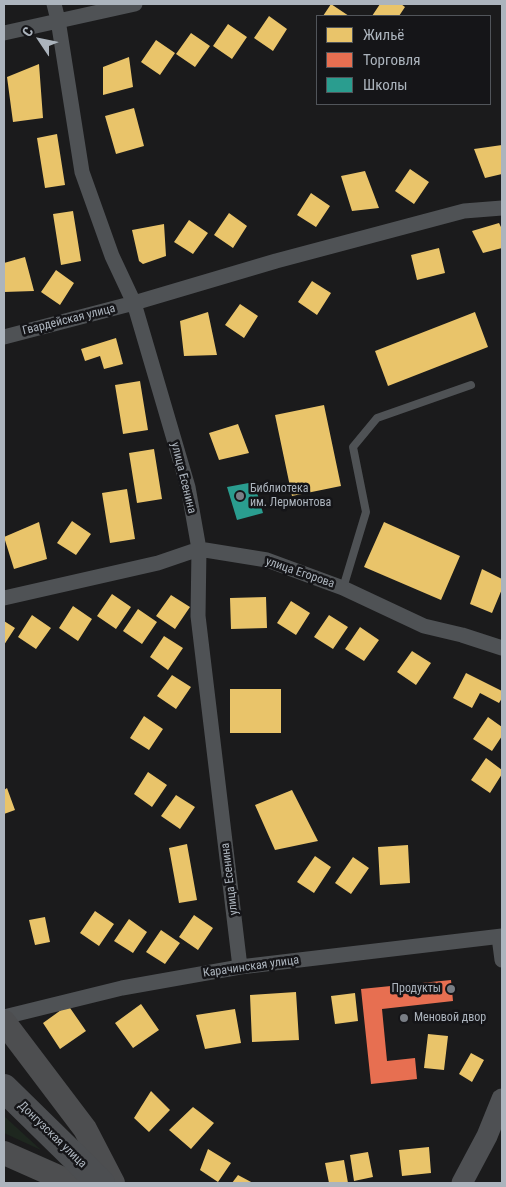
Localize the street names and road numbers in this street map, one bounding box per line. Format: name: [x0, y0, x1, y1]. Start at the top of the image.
street label: Гвардейская улица: [21, 301, 117, 339]
street label: улица Есенина: [167, 441, 199, 515]
street label: улица Егорова: [264, 554, 336, 592]
street label: улица Есенина: [218, 842, 242, 916]
street label: Карачинская улица: [202, 953, 300, 981]
street label: Донгузская улица: [15, 1099, 89, 1171]

